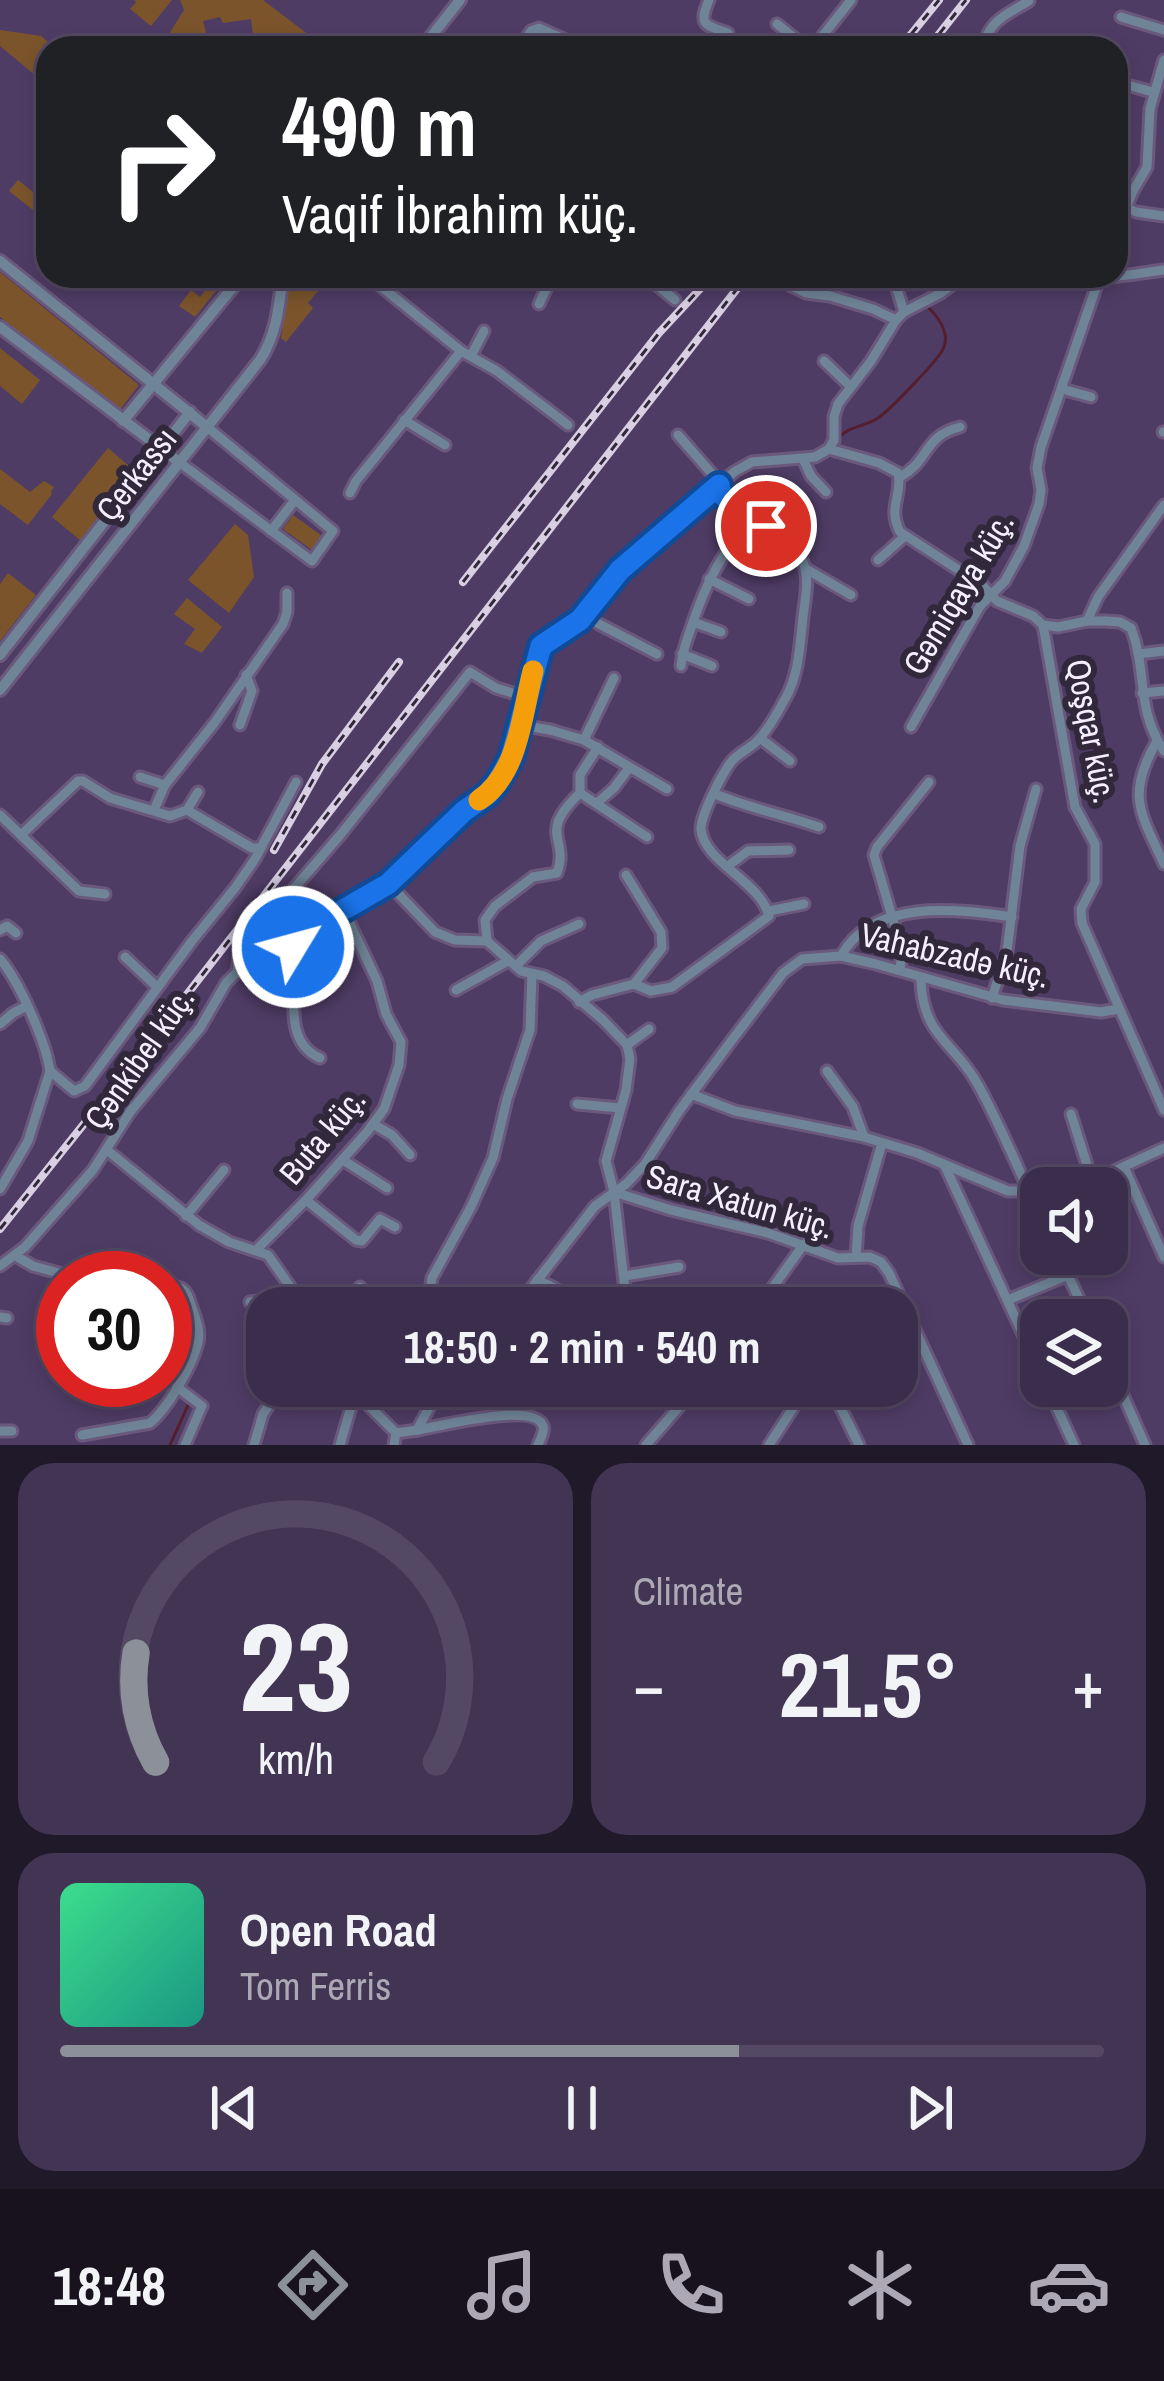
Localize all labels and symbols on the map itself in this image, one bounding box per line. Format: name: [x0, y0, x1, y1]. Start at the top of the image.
street label: Çerkassı: [86, 418, 186, 530]
pin: [715, 475, 817, 577]
street label: Gəmiqaya küç.: [892, 504, 1024, 682]
street label: Qoşqar küç.: [1056, 655, 1128, 807]
position arrow: [230, 884, 356, 1010]
street label: Vahabzadə küç.: [856, 912, 1054, 998]
street label: Çənkibel küç.: [74, 978, 204, 1138]
street label: Buta küç.: [269, 1079, 375, 1193]
street label: Sara Xatun küç.: [642, 1153, 838, 1249]
speed limit sign: 30: [36, 1251, 192, 1407]

